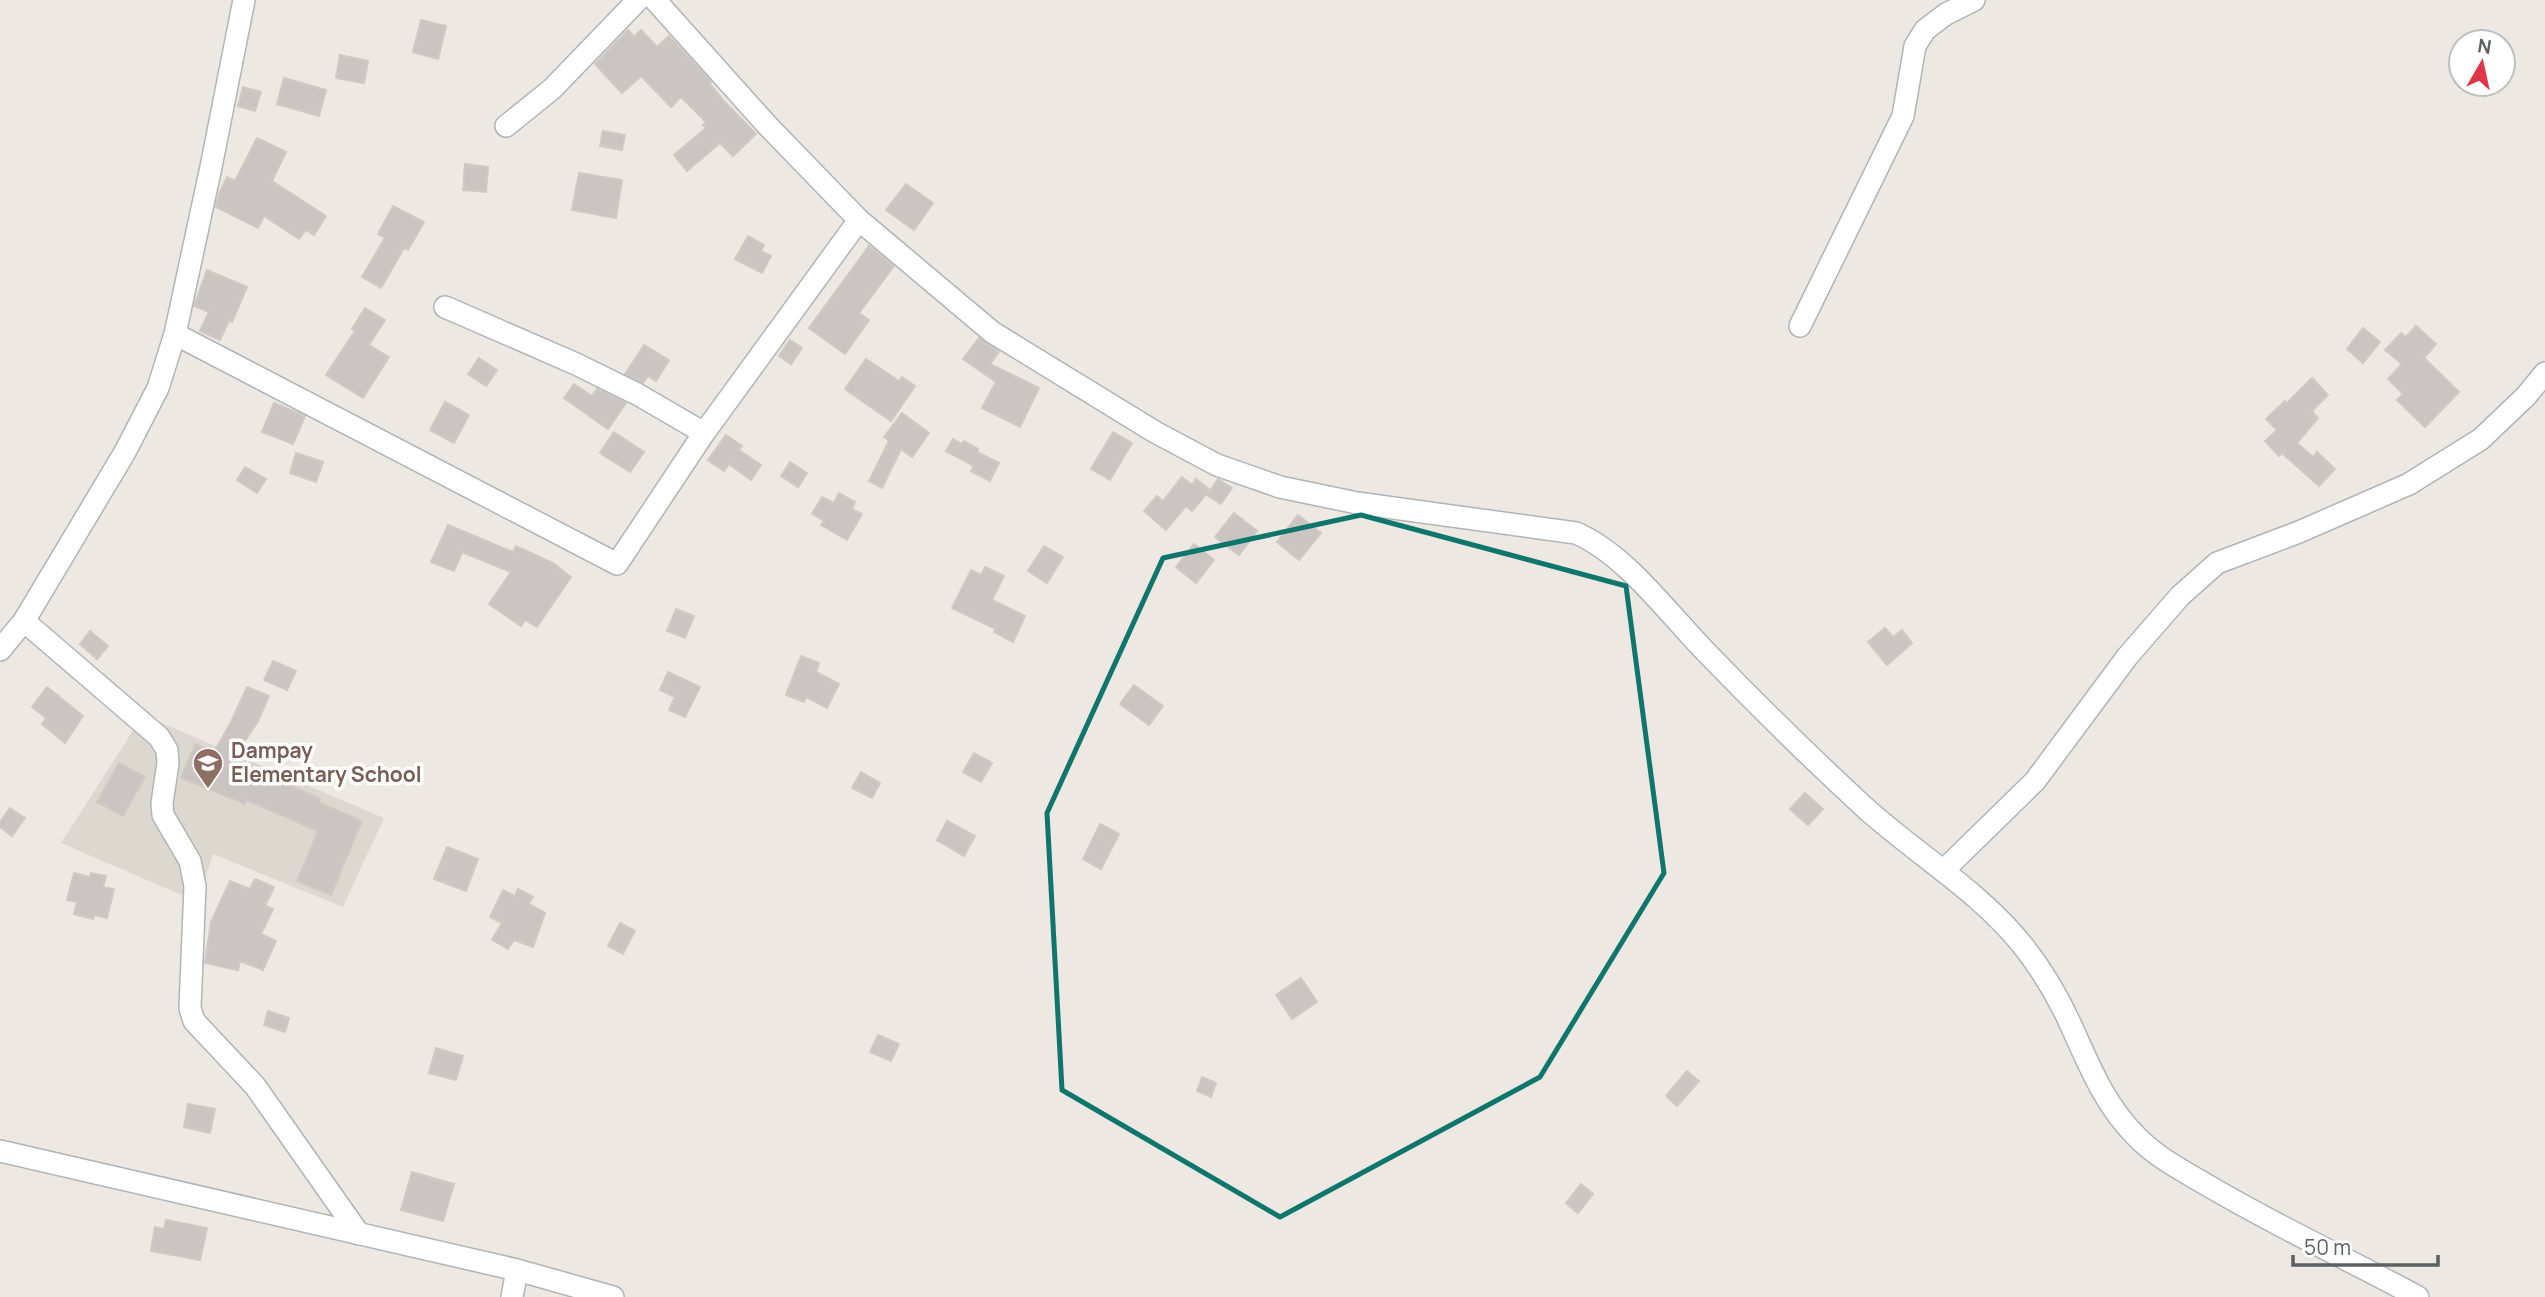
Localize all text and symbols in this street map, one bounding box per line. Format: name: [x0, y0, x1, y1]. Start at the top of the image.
north arrow: [2447, 28, 2517, 98]
text: N: [2476, 32, 2493, 60]
place label: Dampay Elementary School: [231, 736, 422, 788]
school or university icon: Dampay Elementary School: [191, 746, 225, 790]
scale bar: [2293, 1224, 2438, 1268]
text: 50 m: [2304, 1233, 2351, 1261]

